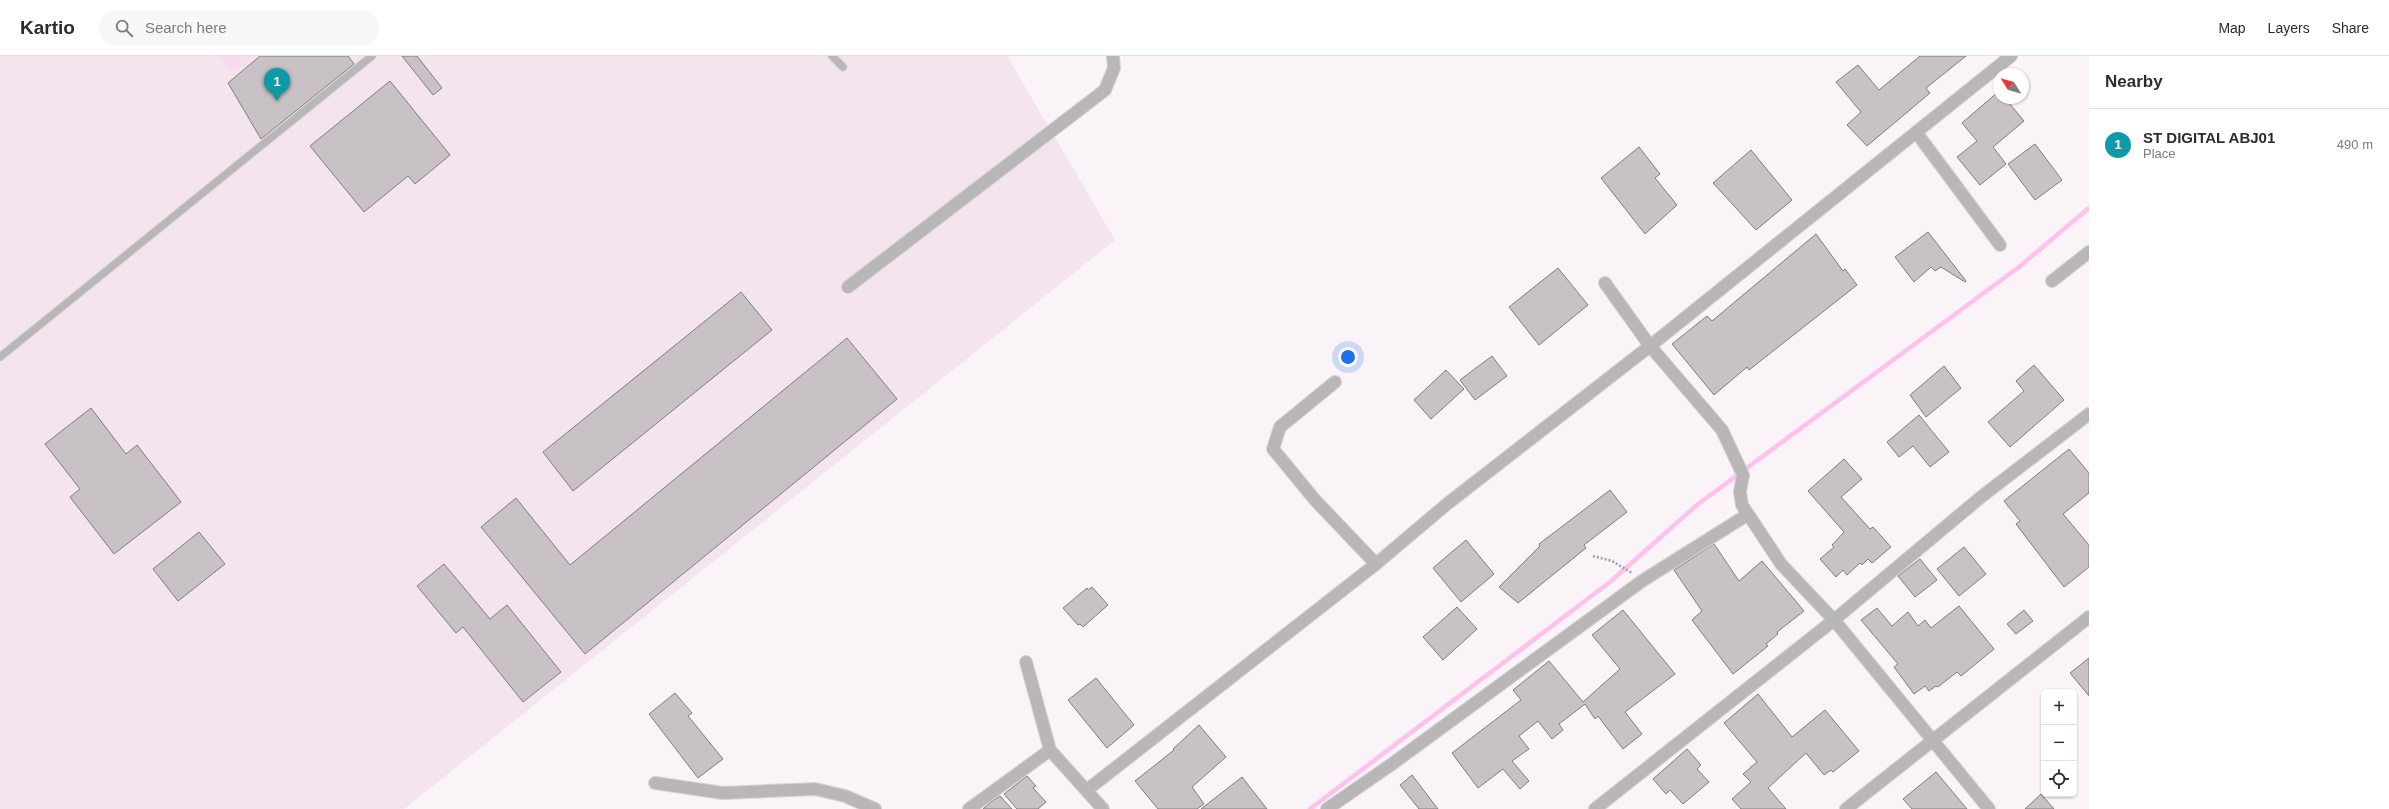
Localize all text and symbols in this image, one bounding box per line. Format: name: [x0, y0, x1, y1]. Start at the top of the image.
search box: [99, 10, 379, 46]
text: Kartio: [20, 17, 75, 38]
icon: search: [113, 17, 135, 39]
text: Search here: [145, 19, 227, 36]
text: Map: [2218, 20, 2246, 36]
text: Layers: [2268, 20, 2310, 36]
text: Share: [2332, 20, 2369, 36]
pin: 1: [264, 68, 290, 101]
north arrow: [1993, 68, 2029, 104]
text: Nearby: [2105, 72, 2163, 91]
text: ST DIGITAL ABJ01: [2143, 129, 2275, 146]
text: 1: [2114, 137, 2122, 152]
text: 490 m: [2337, 137, 2373, 152]
text: Place: [2143, 146, 2176, 161]
your location: [1338, 347, 1358, 367]
map controls: [2041, 689, 2077, 797]
button: +: [2041, 689, 2077, 725]
button: −: [2041, 725, 2077, 761]
button: locate: [2041, 761, 2077, 797]

